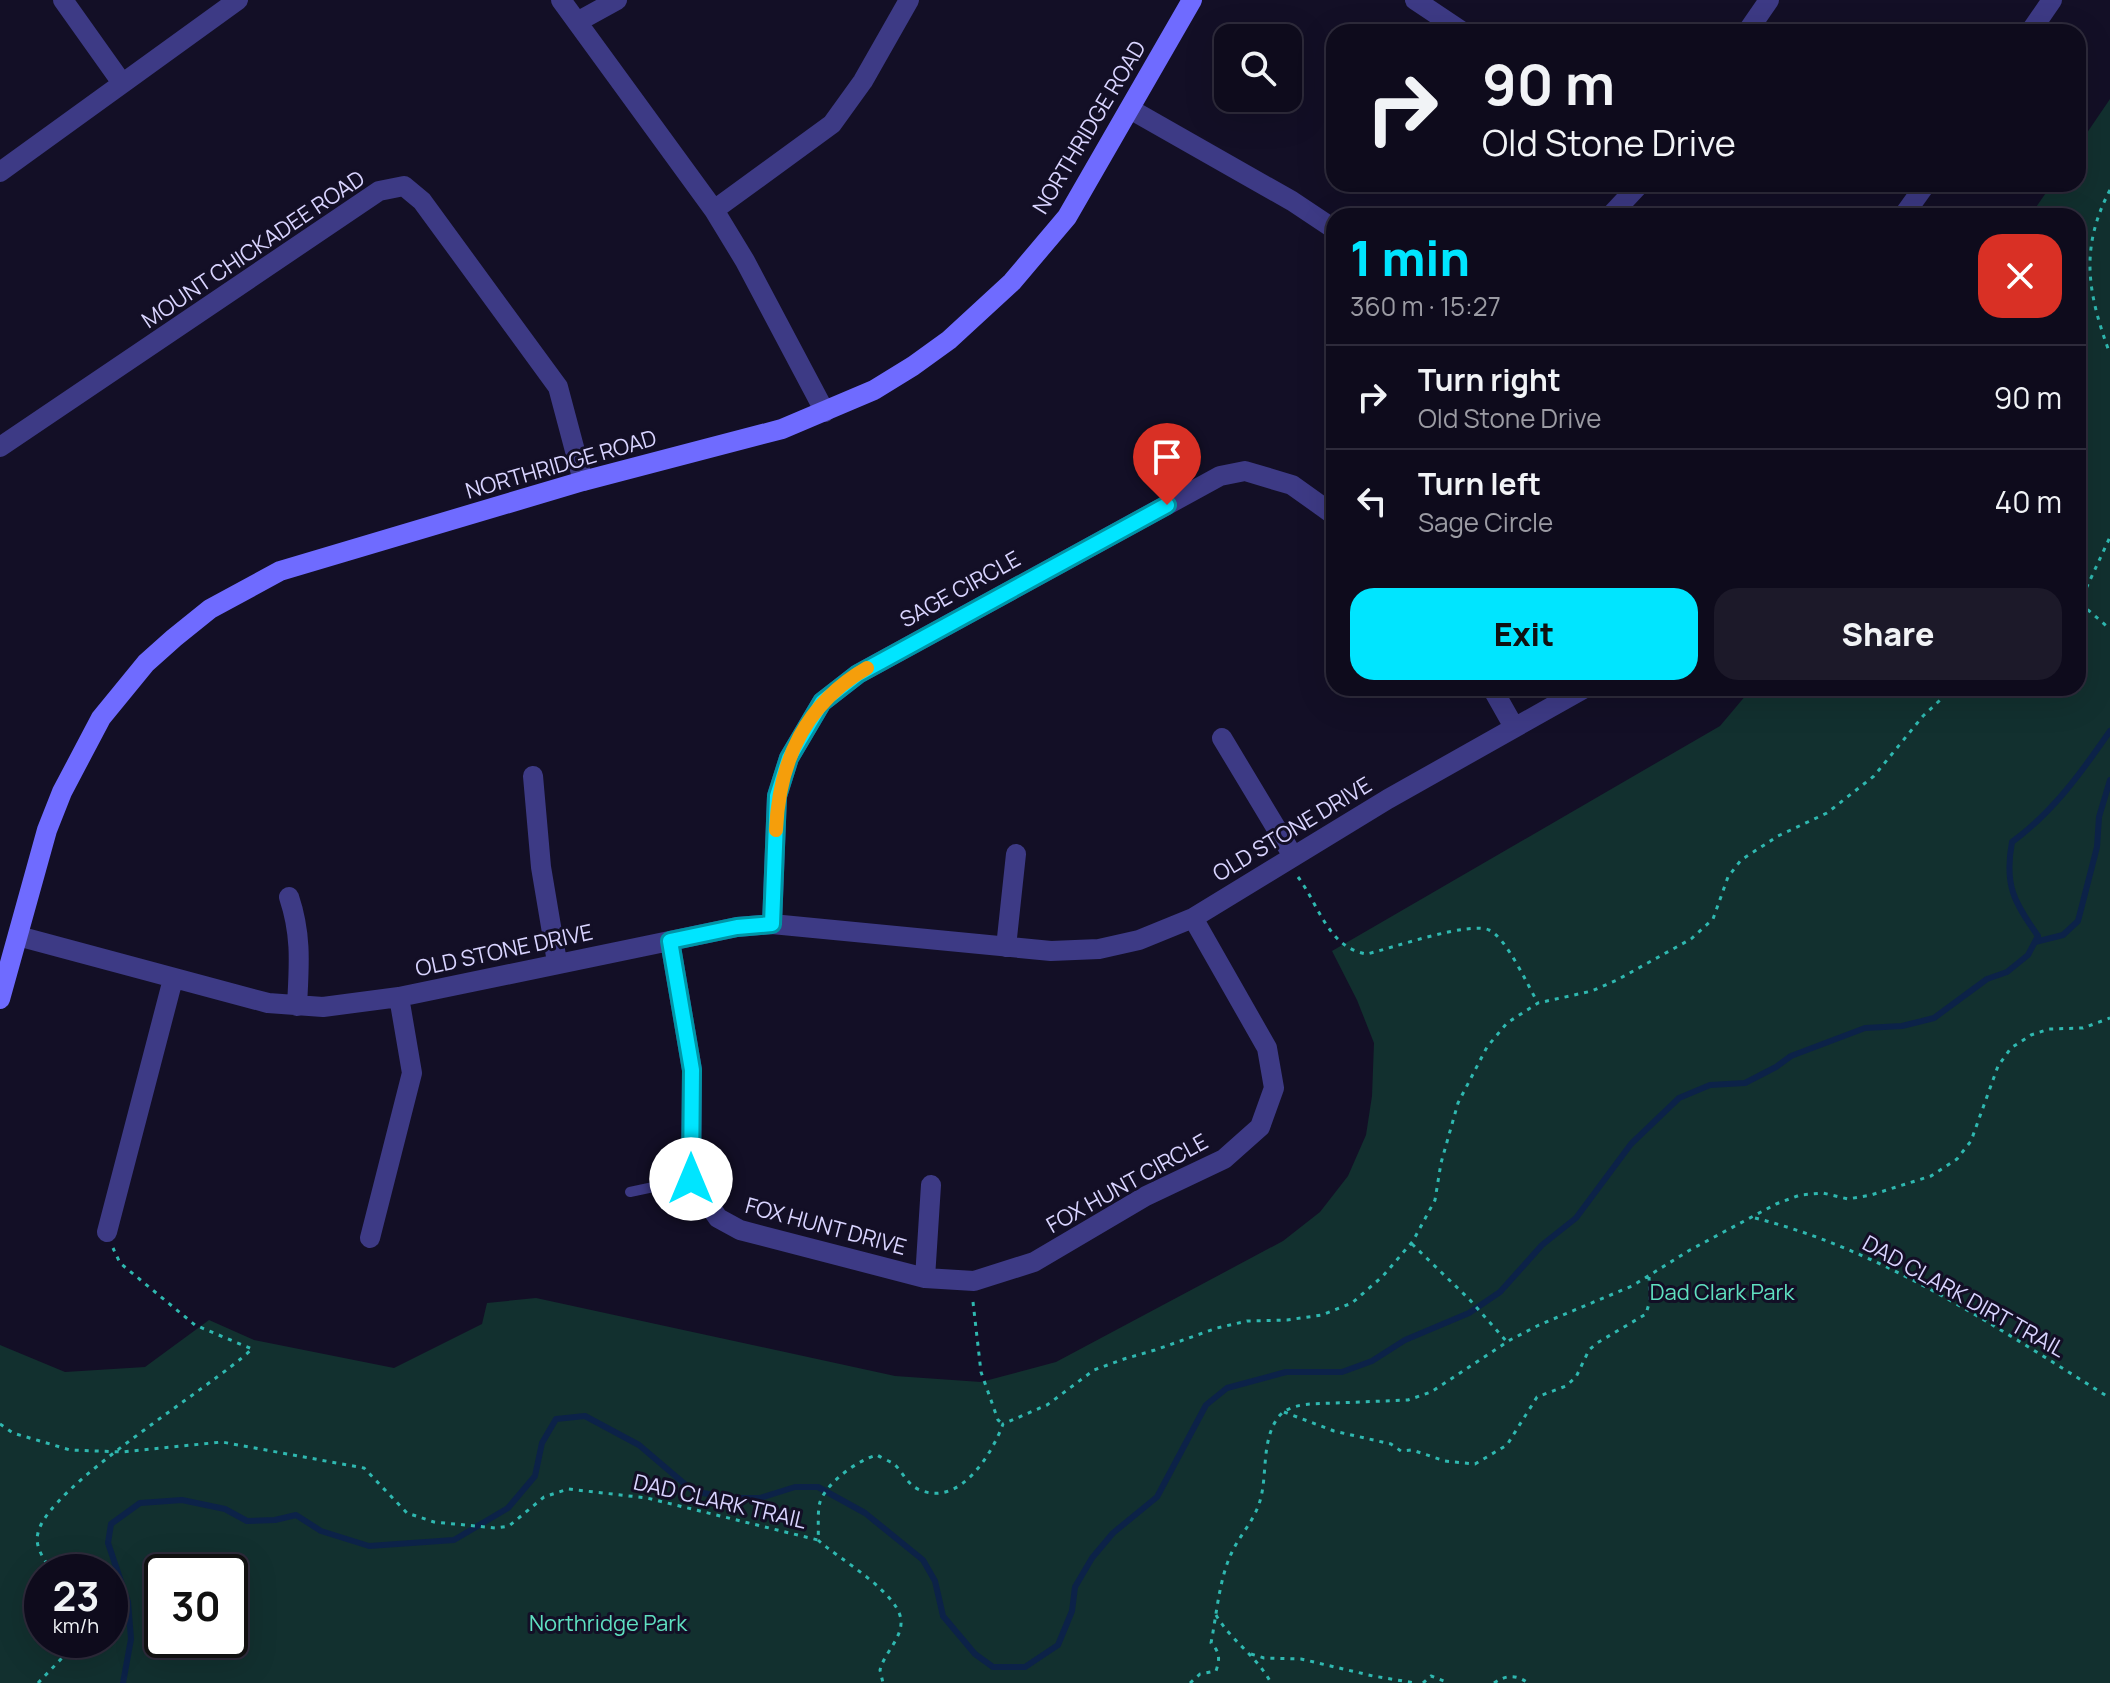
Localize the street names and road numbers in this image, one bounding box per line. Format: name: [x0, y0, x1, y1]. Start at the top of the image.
street label: NORTHRIDGE ROAD: [1025, 35, 1153, 219]
street label: MOUNT CHICKADEE ROAD: [136, 163, 370, 335]
street label: NORTHRIDGE ROAD: [462, 422, 660, 506]
street label: SAGE CIRCLE: [894, 544, 1026, 634]
street label: OLD STONE DRIVE: [1207, 770, 1377, 888]
street label: OLD STONE DRIVE: [413, 917, 595, 983]
street label: FOX HUNT CIRCLE: [1041, 1126, 1213, 1240]
street label: FOX HUNT DRIVE: [742, 1190, 910, 1262]
street label: DAD CLARK DIRT TRAIL: [1857, 1228, 2071, 1364]
street label: DAD CLARK TRAIL: [631, 1467, 809, 1535]

